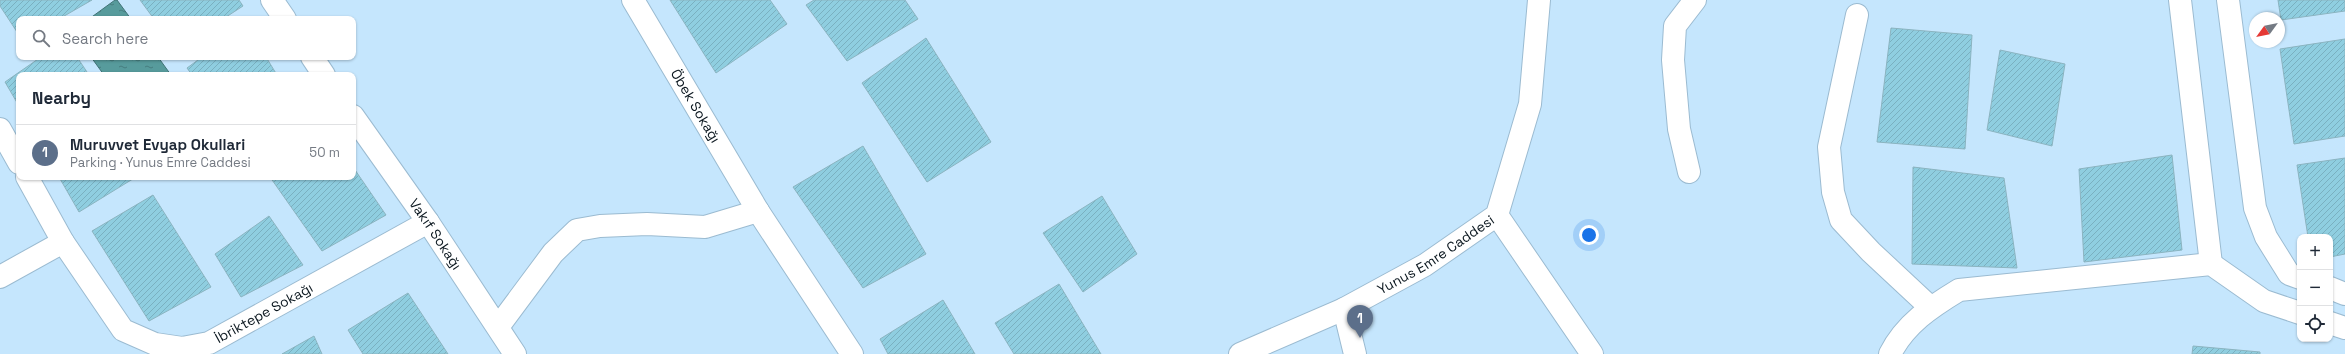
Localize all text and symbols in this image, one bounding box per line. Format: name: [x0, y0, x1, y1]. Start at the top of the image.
north arrow: [2249, 12, 2285, 48]
search box: [16, 16, 356, 60]
icon: search: [30, 27, 52, 49]
text: Search here: [62, 29, 148, 48]
street label: Öbek Sokağı: [667, 66, 725, 146]
text: Nearby: [32, 87, 91, 109]
text: Muruvvet Evyap Okullari: [70, 135, 245, 154]
text: 1: [42, 144, 48, 161]
text: 50 m: [309, 144, 340, 161]
text: Parking · Yunus Emre Caddesi: [70, 154, 251, 171]
street label: Vakıf Sokağı: [405, 195, 466, 273]
street label: Yunus Emre Caddesi: [1374, 211, 1498, 298]
your location: [1579, 225, 1599, 245]
map controls: [2297, 234, 2333, 342]
button: +: [2297, 234, 2333, 270]
button: −: [2297, 270, 2333, 306]
street label: İbriktepe Sokağı: [212, 278, 316, 347]
pin: 1: [1347, 305, 1373, 338]
button: locate: [2297, 306, 2333, 342]

